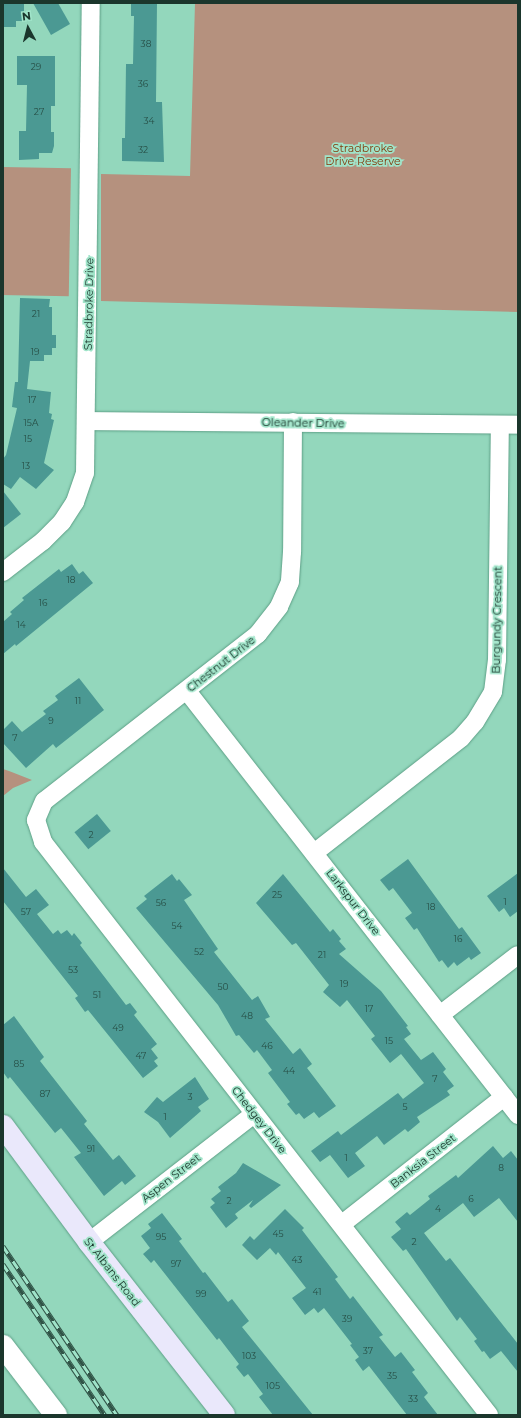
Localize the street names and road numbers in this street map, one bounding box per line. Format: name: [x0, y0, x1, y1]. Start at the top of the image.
street label: Stradbroke Drive: [82, 258, 96, 350]
street label: Oleander Drive: [261, 416, 345, 430]
street label: Burgundy Crescent: [489, 566, 505, 674]
street label: Chestnut Drive: [184, 633, 258, 695]
street label: Larkspur Drive: [323, 866, 383, 938]
street label: Chedgey Drive: [229, 1084, 289, 1156]
street label: Banksia Street: [388, 1131, 458, 1191]
street label: Aspen Street: [139, 1151, 203, 1205]
street label: St Albans Road: [81, 1235, 143, 1309]

